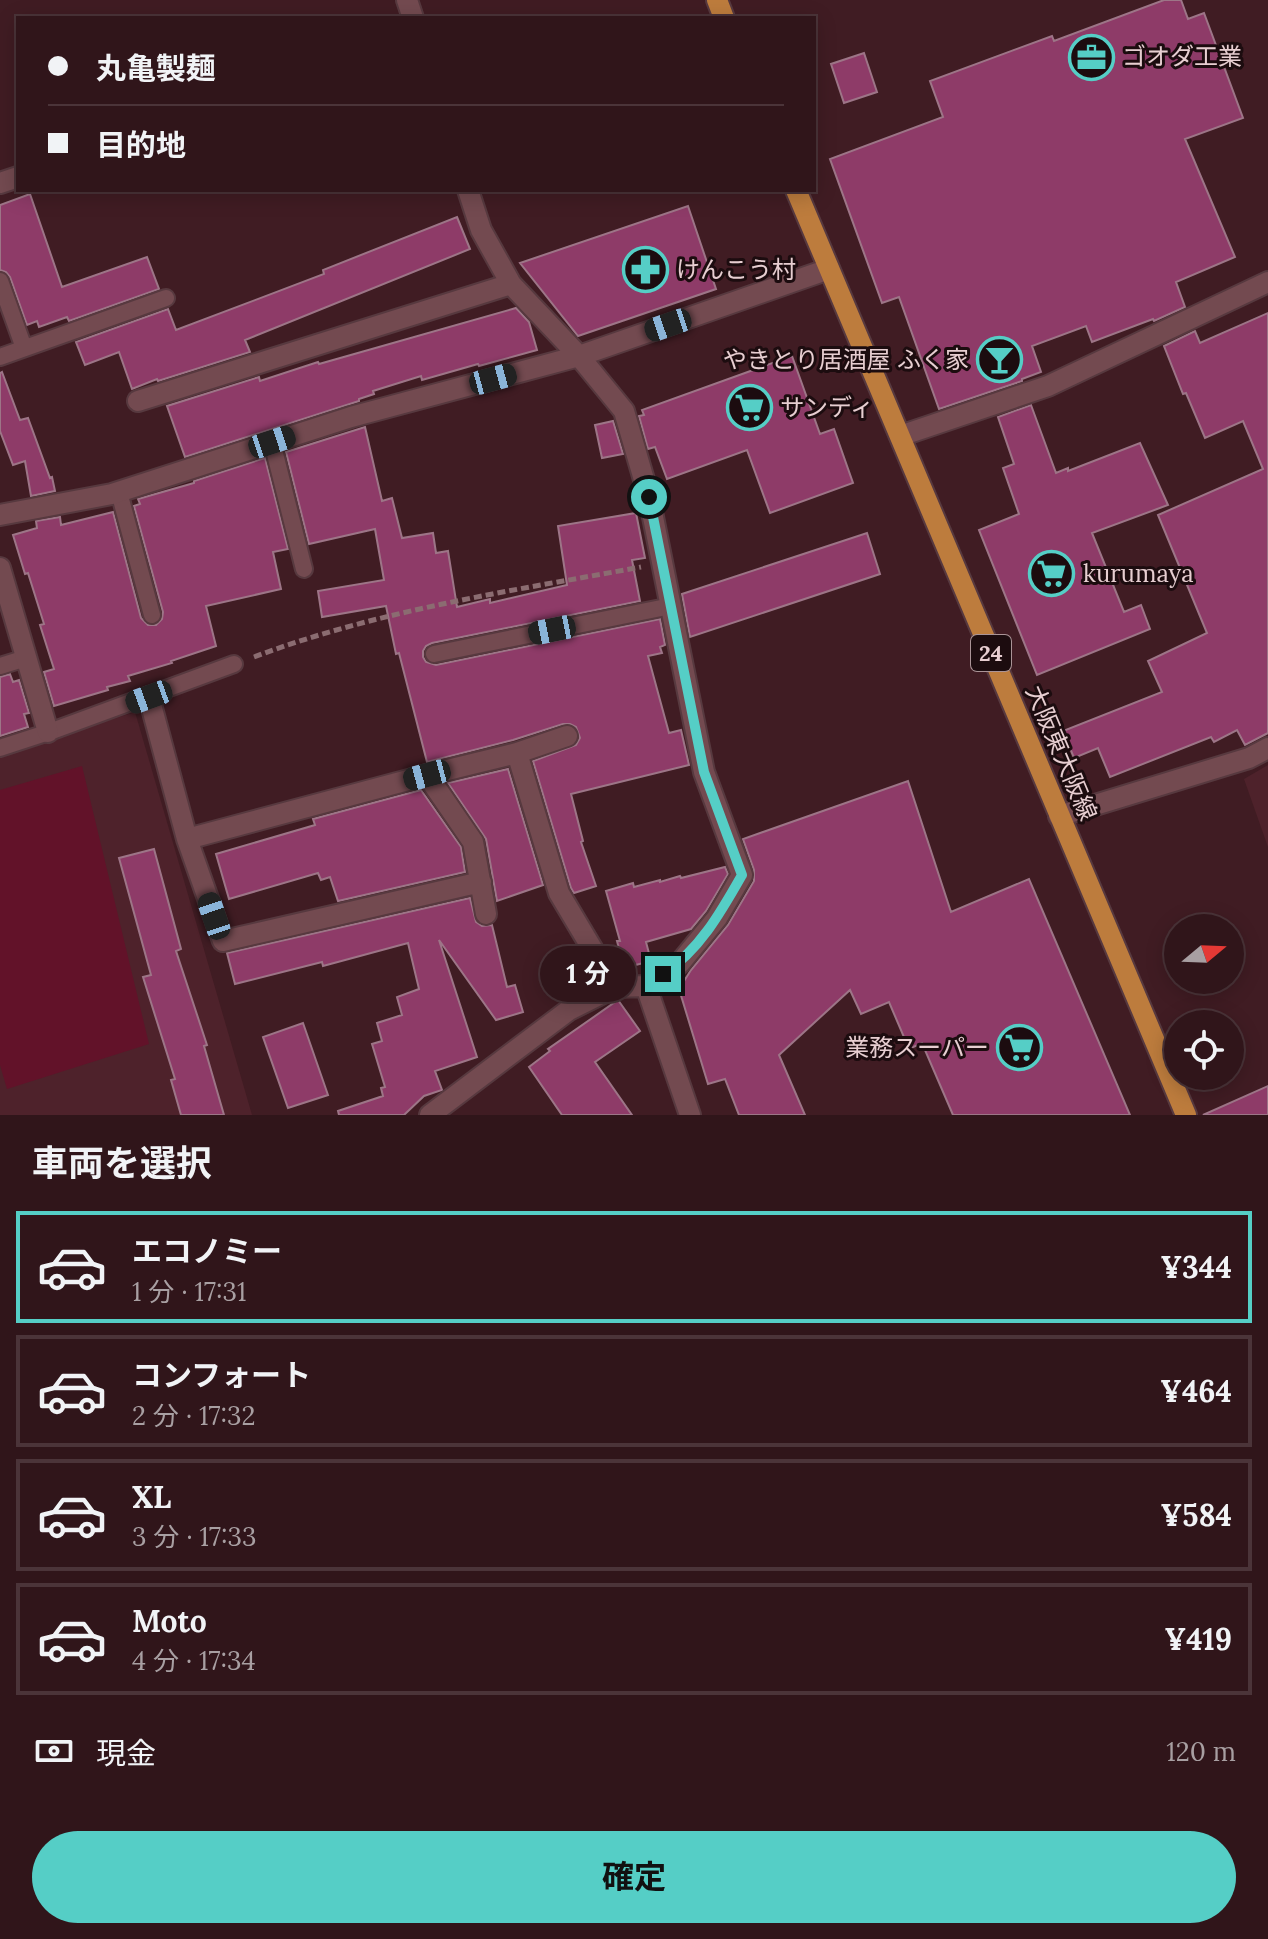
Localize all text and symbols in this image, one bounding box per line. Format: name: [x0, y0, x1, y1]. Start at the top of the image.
office icon: ゴオダ工業: [1067, 33, 1115, 81]
place label: ゴオダ工業: [1122, 41, 1242, 72]
text: 丸亀製麺: [96, 49, 216, 87]
text: 目的地: [96, 126, 186, 164]
pharmacy icon: けんこう村: [621, 246, 669, 294]
place label: けんこう村: [676, 254, 796, 285]
car: [641, 306, 695, 344]
bar icon: やきとり居酒屋 ふく家: [976, 336, 1024, 384]
place label: やきとり居酒屋 ふく家: [723, 344, 969, 375]
car: [467, 361, 519, 397]
supermarket icon: サンディ: [725, 384, 773, 432]
place label: サンディ: [780, 392, 874, 423]
car: [245, 423, 299, 461]
route start: [631, 479, 667, 515]
supermarket icon: kurumaya: [1028, 550, 1076, 598]
place label: kurumaya: [1083, 558, 1194, 589]
car: [526, 614, 578, 646]
road number: 24: [971, 635, 1011, 671]
car: [122, 678, 176, 716]
street label: 大阪東大阪線: [1019, 680, 1104, 825]
car: [401, 757, 453, 793]
car: [195, 889, 233, 943]
north arrow: [1164, 914, 1244, 994]
map controls: [1164, 914, 1244, 1090]
callout: 1 分: [539, 946, 635, 1002]
route end: [645, 956, 681, 992]
text: 1 分: [566, 957, 610, 990]
button: locate: [1164, 1010, 1244, 1090]
supermarket icon: 業務スーパー: [996, 1024, 1044, 1072]
place label: 業務スーパー: [845, 1032, 989, 1063]
text: 車両を選択: [32, 1140, 212, 1186]
icon: car: [36, 1231, 108, 1303]
text: エコノミー: [132, 1232, 282, 1270]
text: ¥344: [1160, 1248, 1232, 1286]
text: 1 分 · 17:31: [132, 1275, 246, 1308]
icon: car: [36, 1355, 108, 1427]
text: コンフォート: [132, 1356, 311, 1394]
text: ¥464: [1160, 1372, 1232, 1410]
text: 2 分 · 17:32: [132, 1399, 255, 1432]
text: XL: [132, 1478, 171, 1516]
icon: car: [36, 1479, 108, 1551]
text: ¥584: [1161, 1496, 1232, 1534]
text: 3 分 · 17:33: [132, 1520, 256, 1553]
text: Moto: [132, 1602, 207, 1640]
icon: car: [36, 1603, 108, 1675]
text: ¥419: [1164, 1620, 1232, 1658]
text: 4 分 · 17:34: [132, 1644, 256, 1677]
icon: cash: [32, 1729, 76, 1773]
text: 現金: [96, 1734, 156, 1772]
text: 120 m: [1166, 1735, 1236, 1768]
button: 確定: [32, 1831, 1236, 1923]

